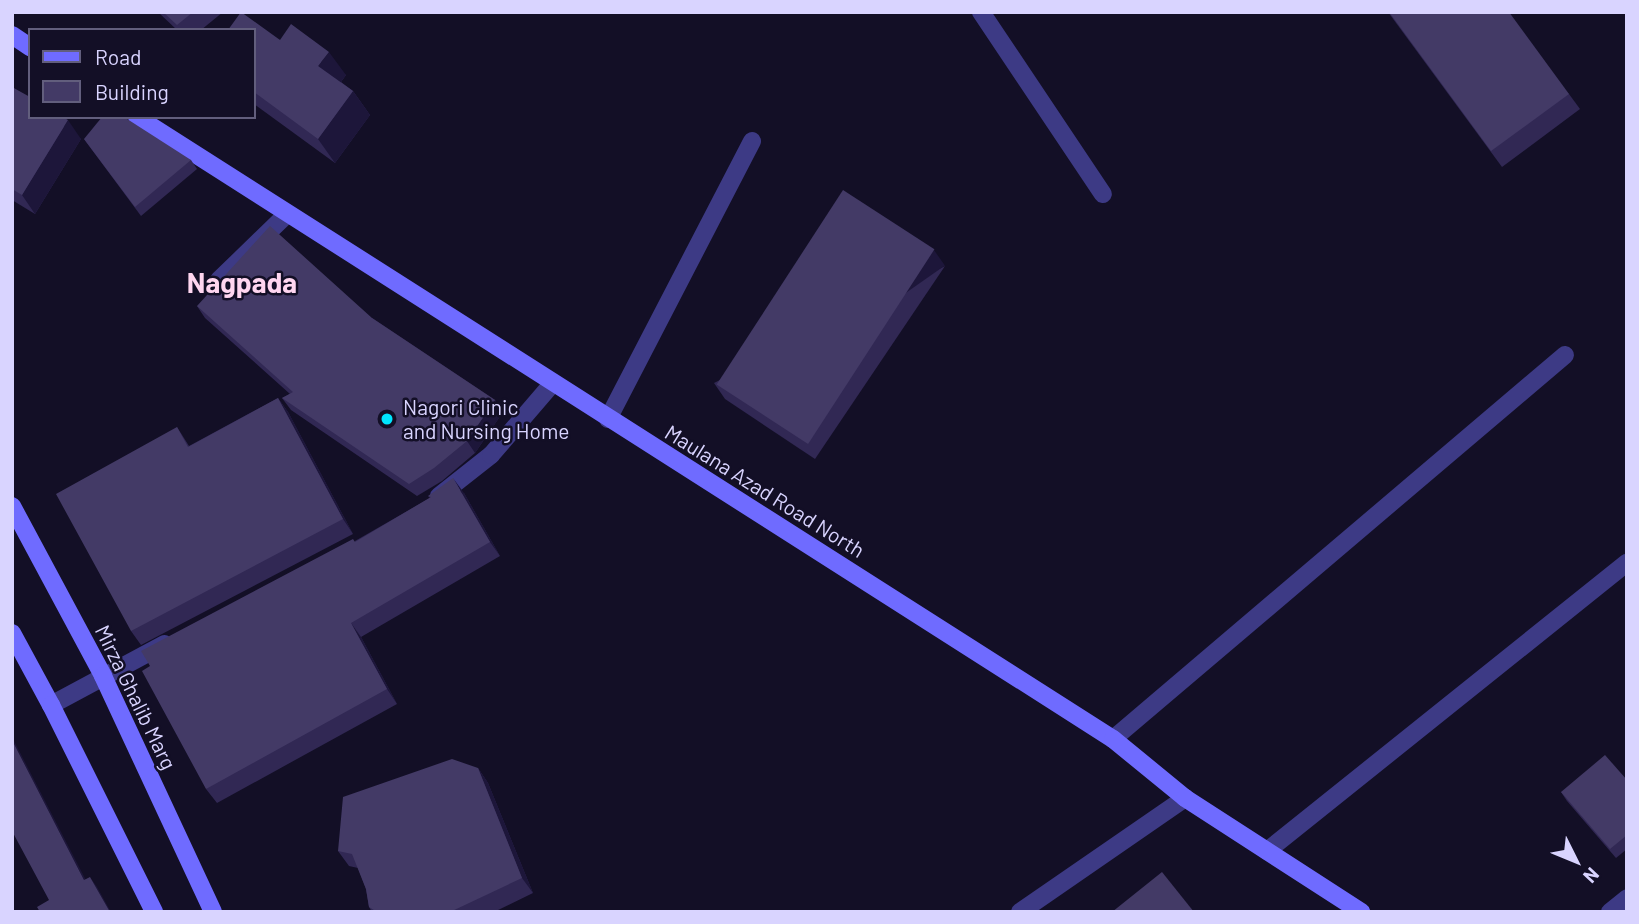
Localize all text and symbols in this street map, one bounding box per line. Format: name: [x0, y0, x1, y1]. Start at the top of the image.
legend: [28, 28, 256, 119]
text: Road: [95, 44, 141, 69]
text: Building: [95, 79, 169, 104]
district label: Nagpada: [187, 265, 297, 299]
place label: Nagori Clinic and Nursing Home: [403, 394, 569, 444]
marker: Nagori Clinic and Nursing Home: [377, 409, 397, 429]
street label: Maulana Azad Road North: [661, 419, 869, 563]
street label: Mirza Ghalib Marg: [90, 621, 182, 773]
north arrow: [1541, 826, 1611, 896]
text: N: [1579, 863, 1604, 888]

